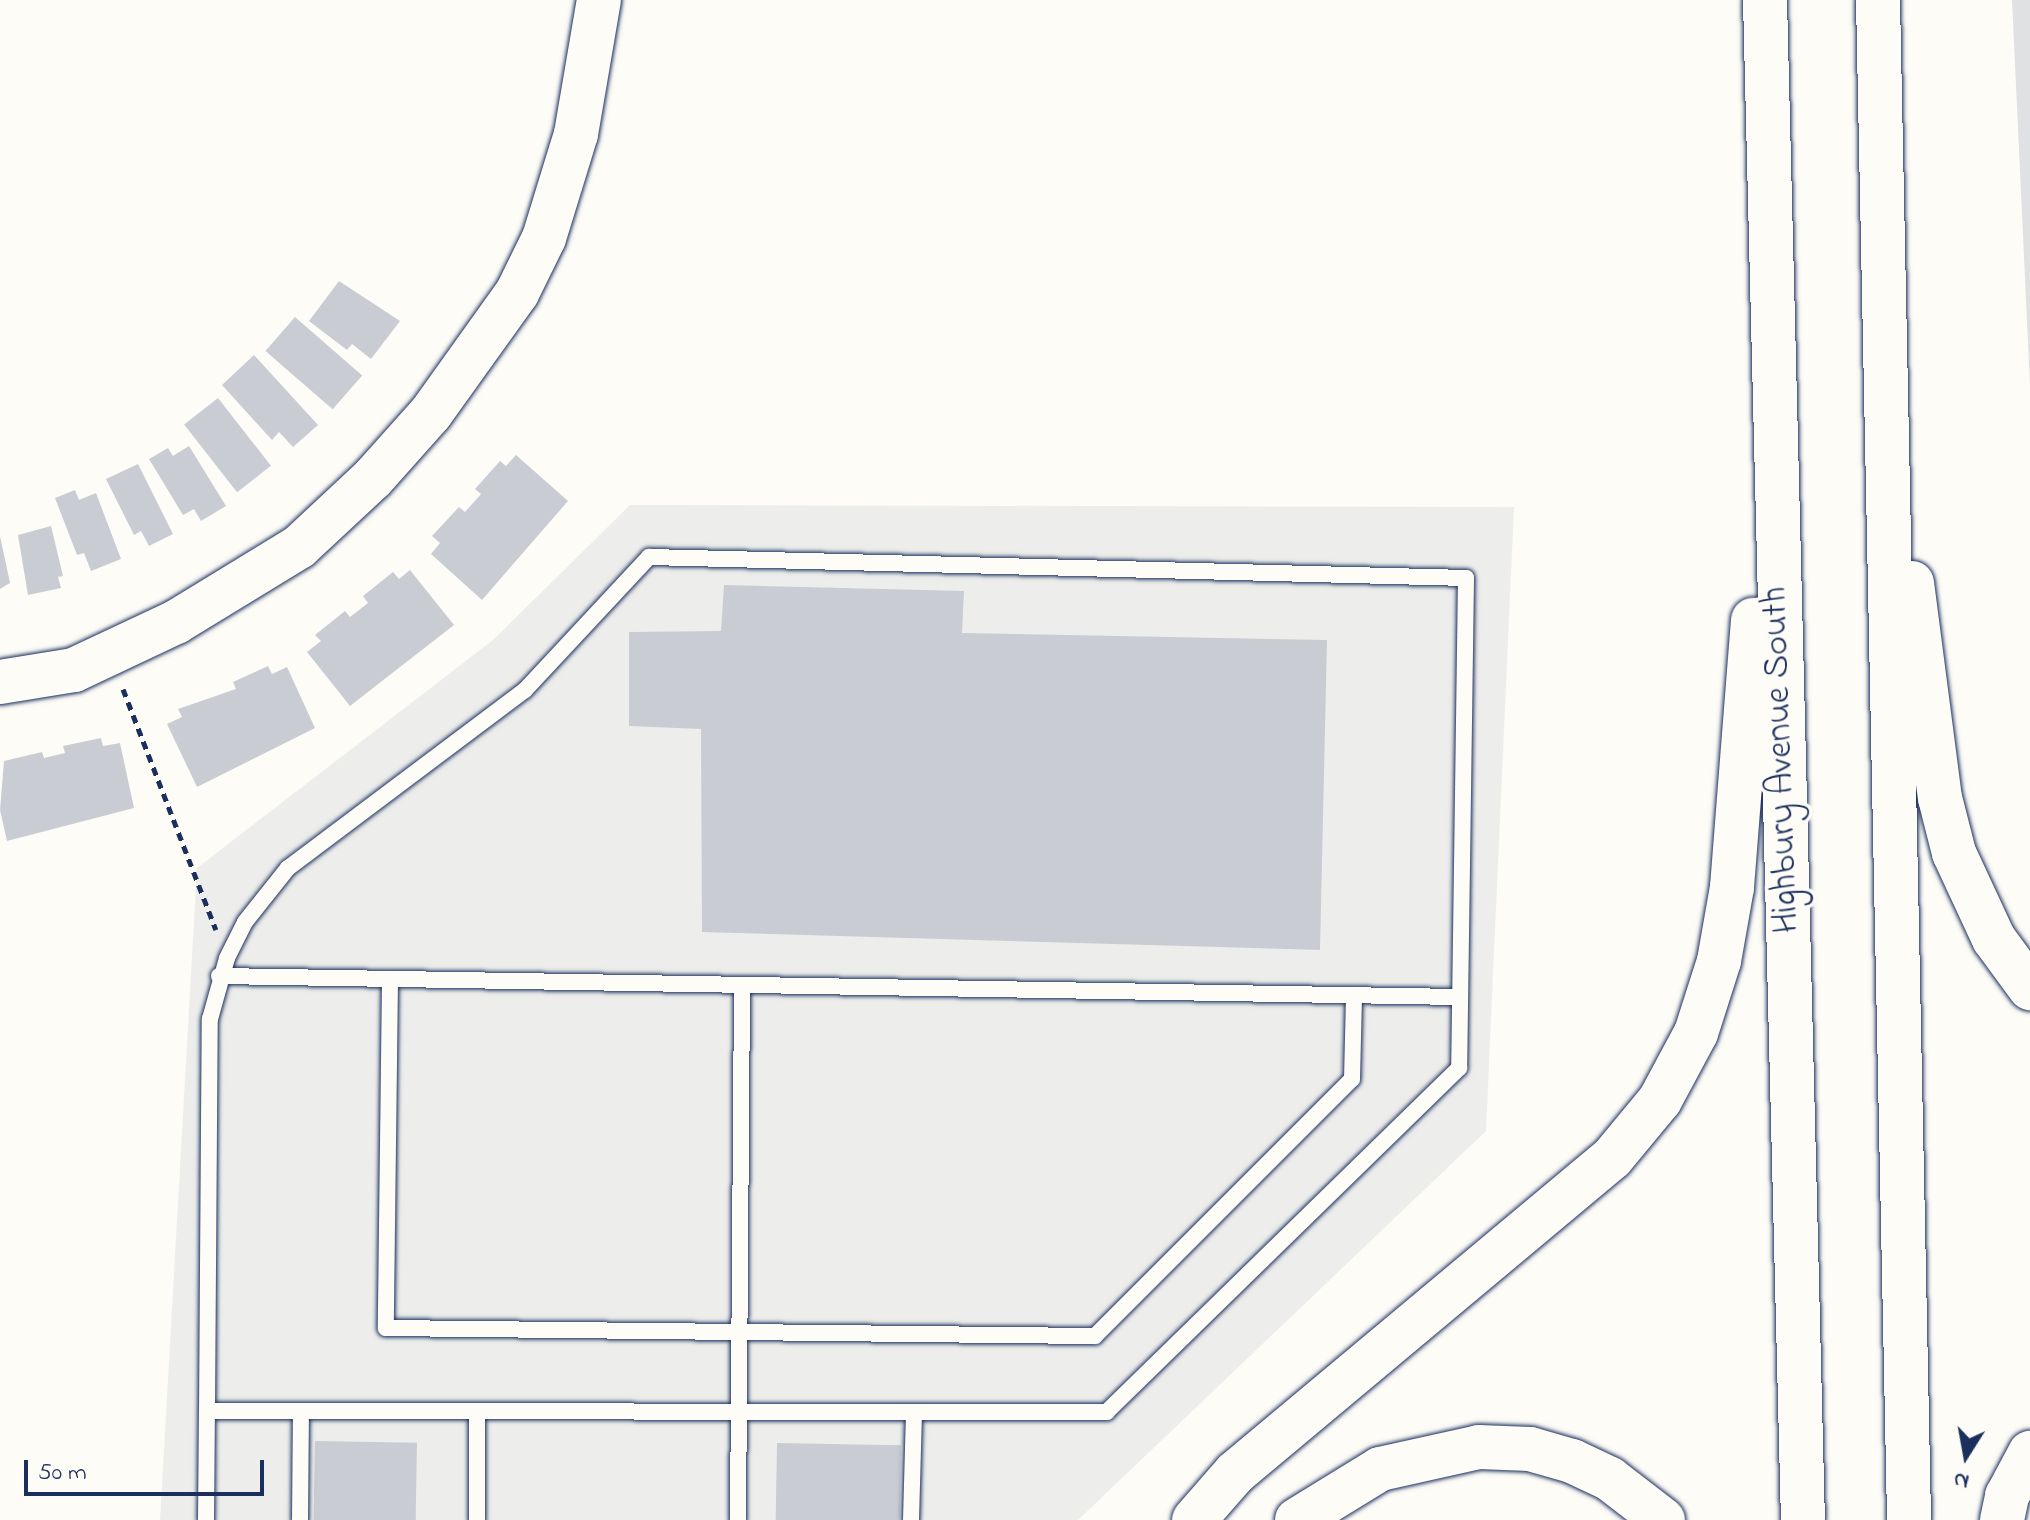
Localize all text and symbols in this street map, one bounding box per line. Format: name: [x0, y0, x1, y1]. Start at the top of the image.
street label: Highbury Avenue South: [1754, 586, 1810, 934]
north arrow: [1926, 1416, 2006, 1496]
scale bar: [28, 1444, 268, 1494]
text: 50 m: [38, 1456, 87, 1491]
text: N: [1951, 1462, 1972, 1497]

